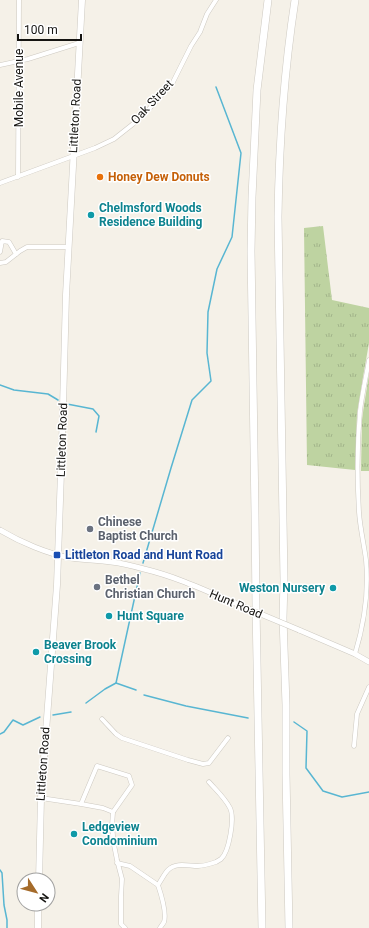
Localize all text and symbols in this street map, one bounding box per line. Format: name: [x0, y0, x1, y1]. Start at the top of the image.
scale bar: [18, 16, 81, 42]
text: 100 m: [24, 23, 58, 37]
street label: Mobile Avenue: [12, 49, 26, 127]
street label: Oak Street: [128, 77, 176, 127]
street label: Littleton Road: [66, 79, 84, 153]
place label: Honey Dew Donuts: [108, 170, 210, 184]
marker: Honey Dew Donuts: [95, 172, 105, 182]
place label: Chelmsford Woods Residence Building: [99, 201, 203, 229]
marker: Chelmsford Woods Residence Building: [86, 210, 96, 220]
street label: Littleton Road: [54, 403, 70, 477]
place label: Chinese Baptist Church: [98, 515, 178, 543]
marker: Chinese Baptist Church: [85, 524, 95, 534]
place label: Littleton Road and Hunt Road: [65, 548, 223, 562]
marker: Littleton Road and Hunt Road: [52, 550, 62, 560]
place label: Bethel Christian Church: [105, 573, 196, 601]
place label: Weston Nursery: [239, 581, 326, 595]
marker: Bethel Christian Church: [92, 582, 102, 592]
marker: Weston Nursery: [328, 583, 338, 593]
street label: Hunt Road: [207, 587, 265, 621]
place label: Hunt Square: [117, 609, 185, 623]
marker: Hunt Square: [104, 611, 114, 621]
place label: Beaver Brook Crossing: [44, 638, 117, 666]
marker: Beaver Brook Crossing: [31, 647, 41, 657]
street label: Littleton Road: [33, 726, 53, 802]
place label: Ledgeview Condominium: [82, 820, 157, 848]
marker: Ledgeview Condominium: [69, 829, 79, 839]
north arrow: [16, 872, 56, 912]
text: N: [36, 891, 51, 905]

